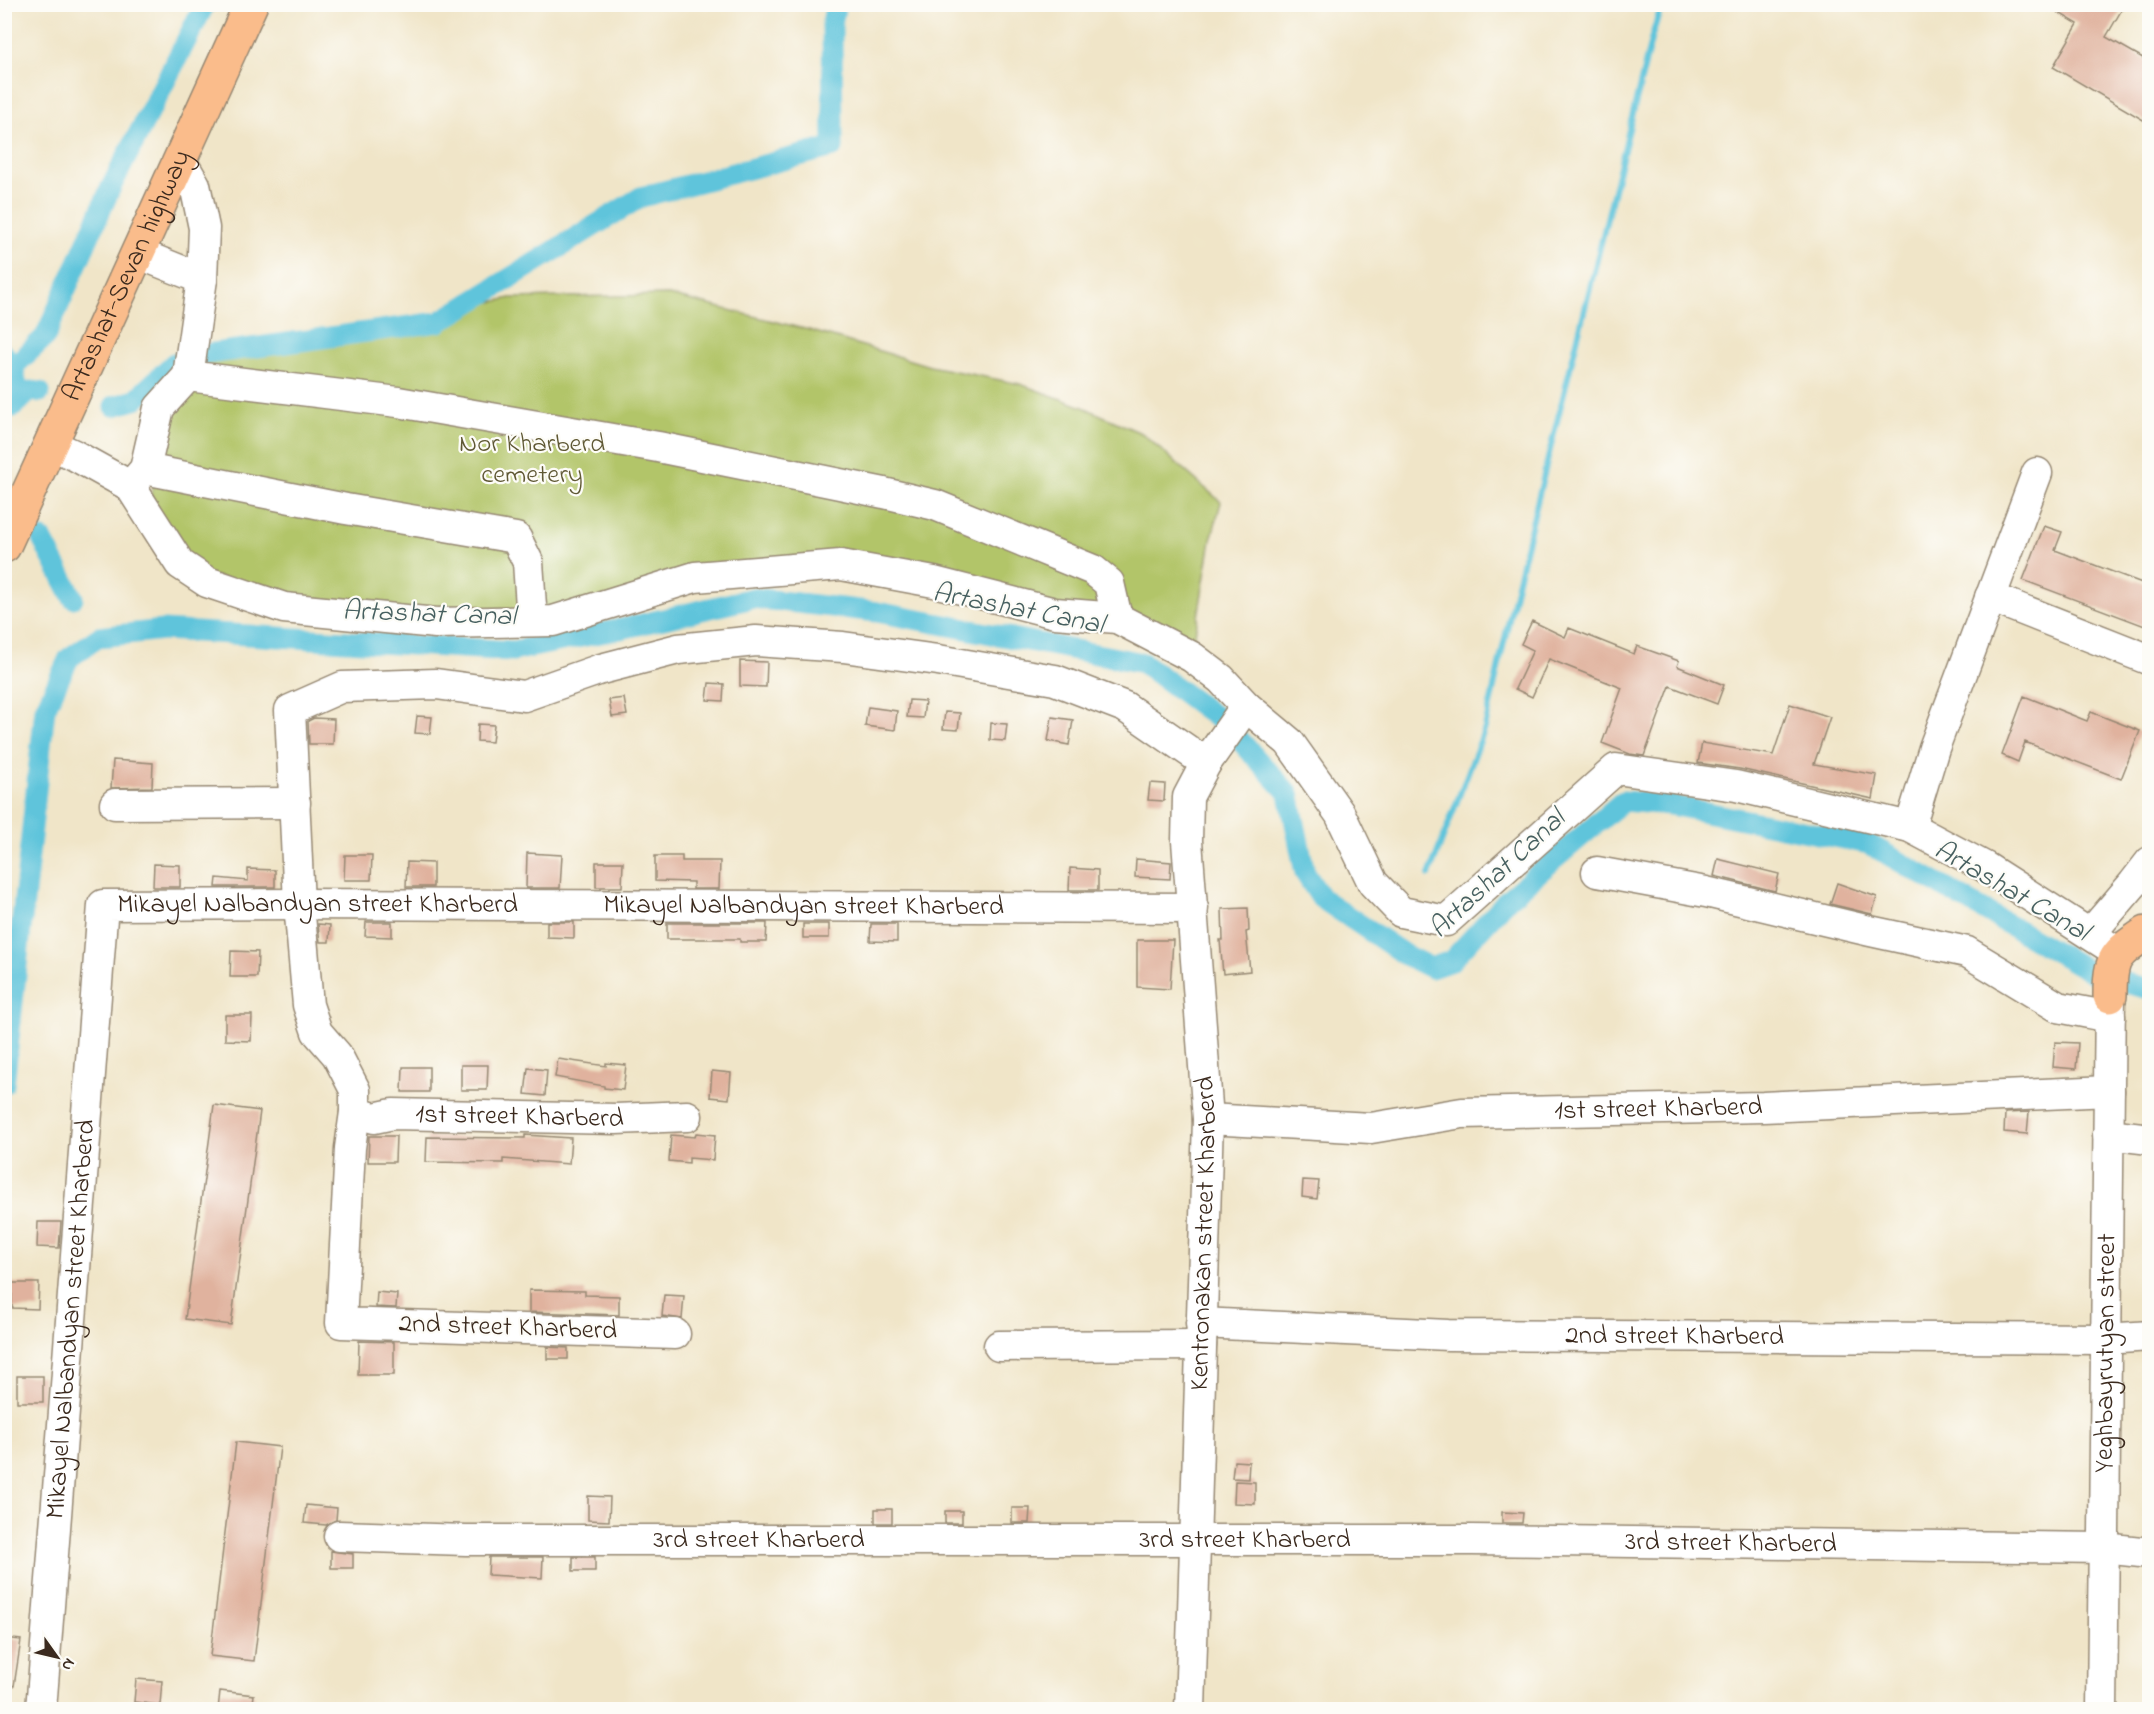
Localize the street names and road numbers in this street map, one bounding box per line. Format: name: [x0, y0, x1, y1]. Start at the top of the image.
street label: Artashat-Sevan highway: [53, 144, 201, 408]
street label: Mikayel Nalbandyan street Kharberd: [117, 884, 518, 924]
street label: Mikayel Nalbandyan street Kharberd: [603, 886, 1004, 927]
street label: Kentronakan street Kharberd: [1180, 1075, 1228, 1391]
street label: 1st street Kharberd: [1554, 1088, 1763, 1131]
street label: 1st street Kharberd: [415, 1095, 625, 1139]
street label: Mikayel Nalbandyan street Kharberd: [36, 1118, 106, 1520]
street label: Yeghbayrutyan street: [2085, 1233, 2127, 1473]
street label: 2nd street Kharberd: [398, 1305, 618, 1351]
street label: 2nd street Kharberd: [1565, 1316, 1784, 1357]
street label: 3rd street Kharberd: [653, 1521, 865, 1560]
street label: 3rd street Kharberd: [1139, 1521, 1351, 1560]
street label: 3rd street Kharberd: [1625, 1522, 1837, 1564]

